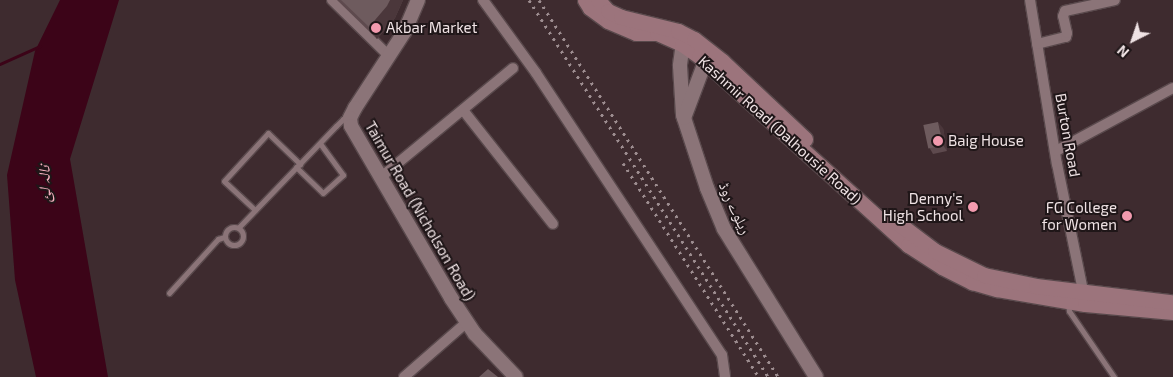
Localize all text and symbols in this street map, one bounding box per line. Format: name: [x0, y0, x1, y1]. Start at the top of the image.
north arrow: [1108, 15, 1158, 65]
place label: Akbar Market: [386, 19, 478, 37]
marker: Akbar Market: [370, 22, 382, 34]
text: N: [1113, 42, 1132, 61]
street label: Kashmir Road (Dalhousie Road): [695, 52, 865, 208]
street label: Burton Road: [1052, 92, 1084, 178]
street label: Taimur Road (Nicholson Road): [361, 118, 479, 304]
place label: Baig House: [948, 132, 1024, 150]
marker: Baig House: [932, 135, 944, 147]
water label: نالہ لئ: [34, 165, 54, 203]
street label: ریلوے روڈ: [715, 179, 755, 237]
place label: Denny's High School: [883, 189, 963, 224]
place label: FG College for Women: [1041, 198, 1117, 233]
marker: Denny's High School: [967, 201, 979, 213]
marker: FG College for Women: [1121, 210, 1133, 222]

